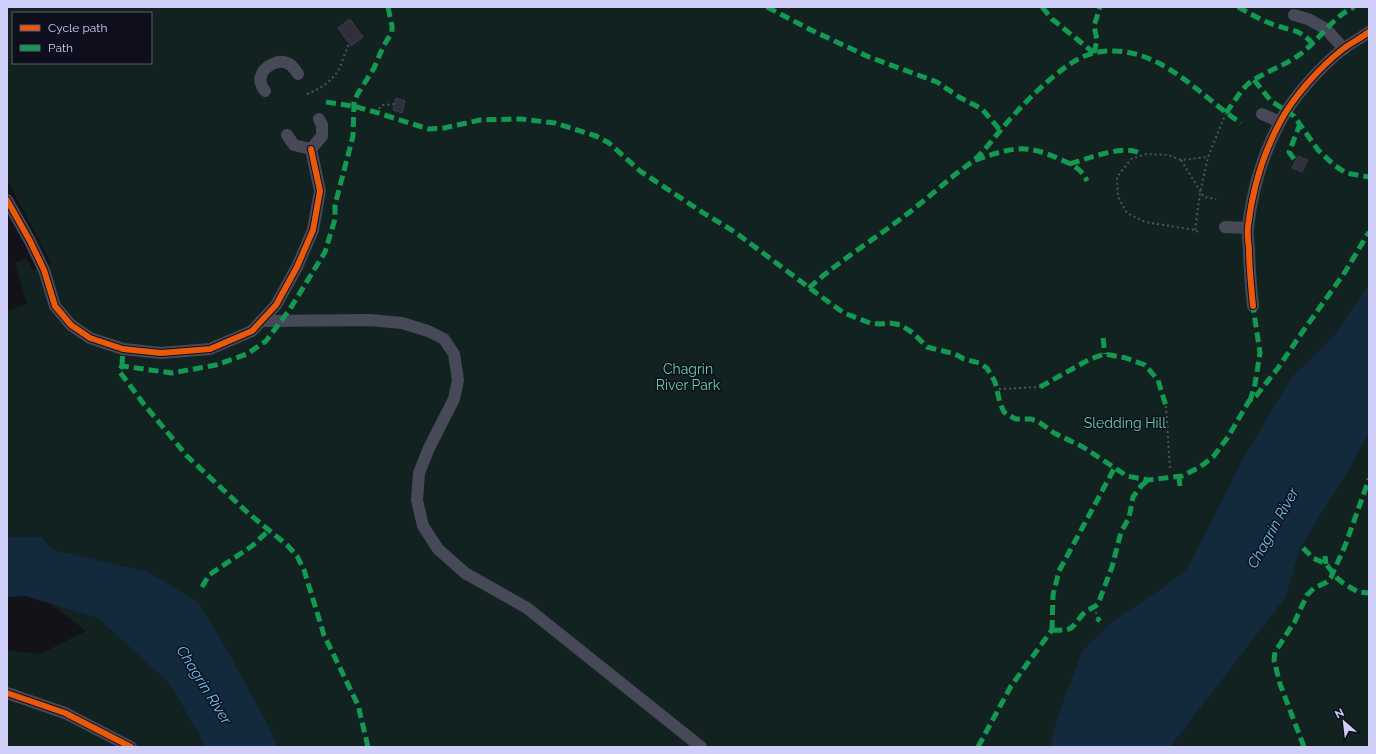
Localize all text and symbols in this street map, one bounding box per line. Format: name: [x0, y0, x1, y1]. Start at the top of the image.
legend: [12, 12, 152, 64]
text: Cycle path: [48, 21, 107, 35]
text: Path: [48, 41, 73, 55]
park label: Chagrin River Park: [656, 361, 721, 393]
park label: Sledding Hill: [1084, 415, 1166, 431]
water label: Chagrin River: [1243, 484, 1303, 571]
water label: Chagrin River: [173, 642, 236, 728]
north arrow: [1324, 702, 1364, 742]
text: N: [1333, 706, 1346, 721]

